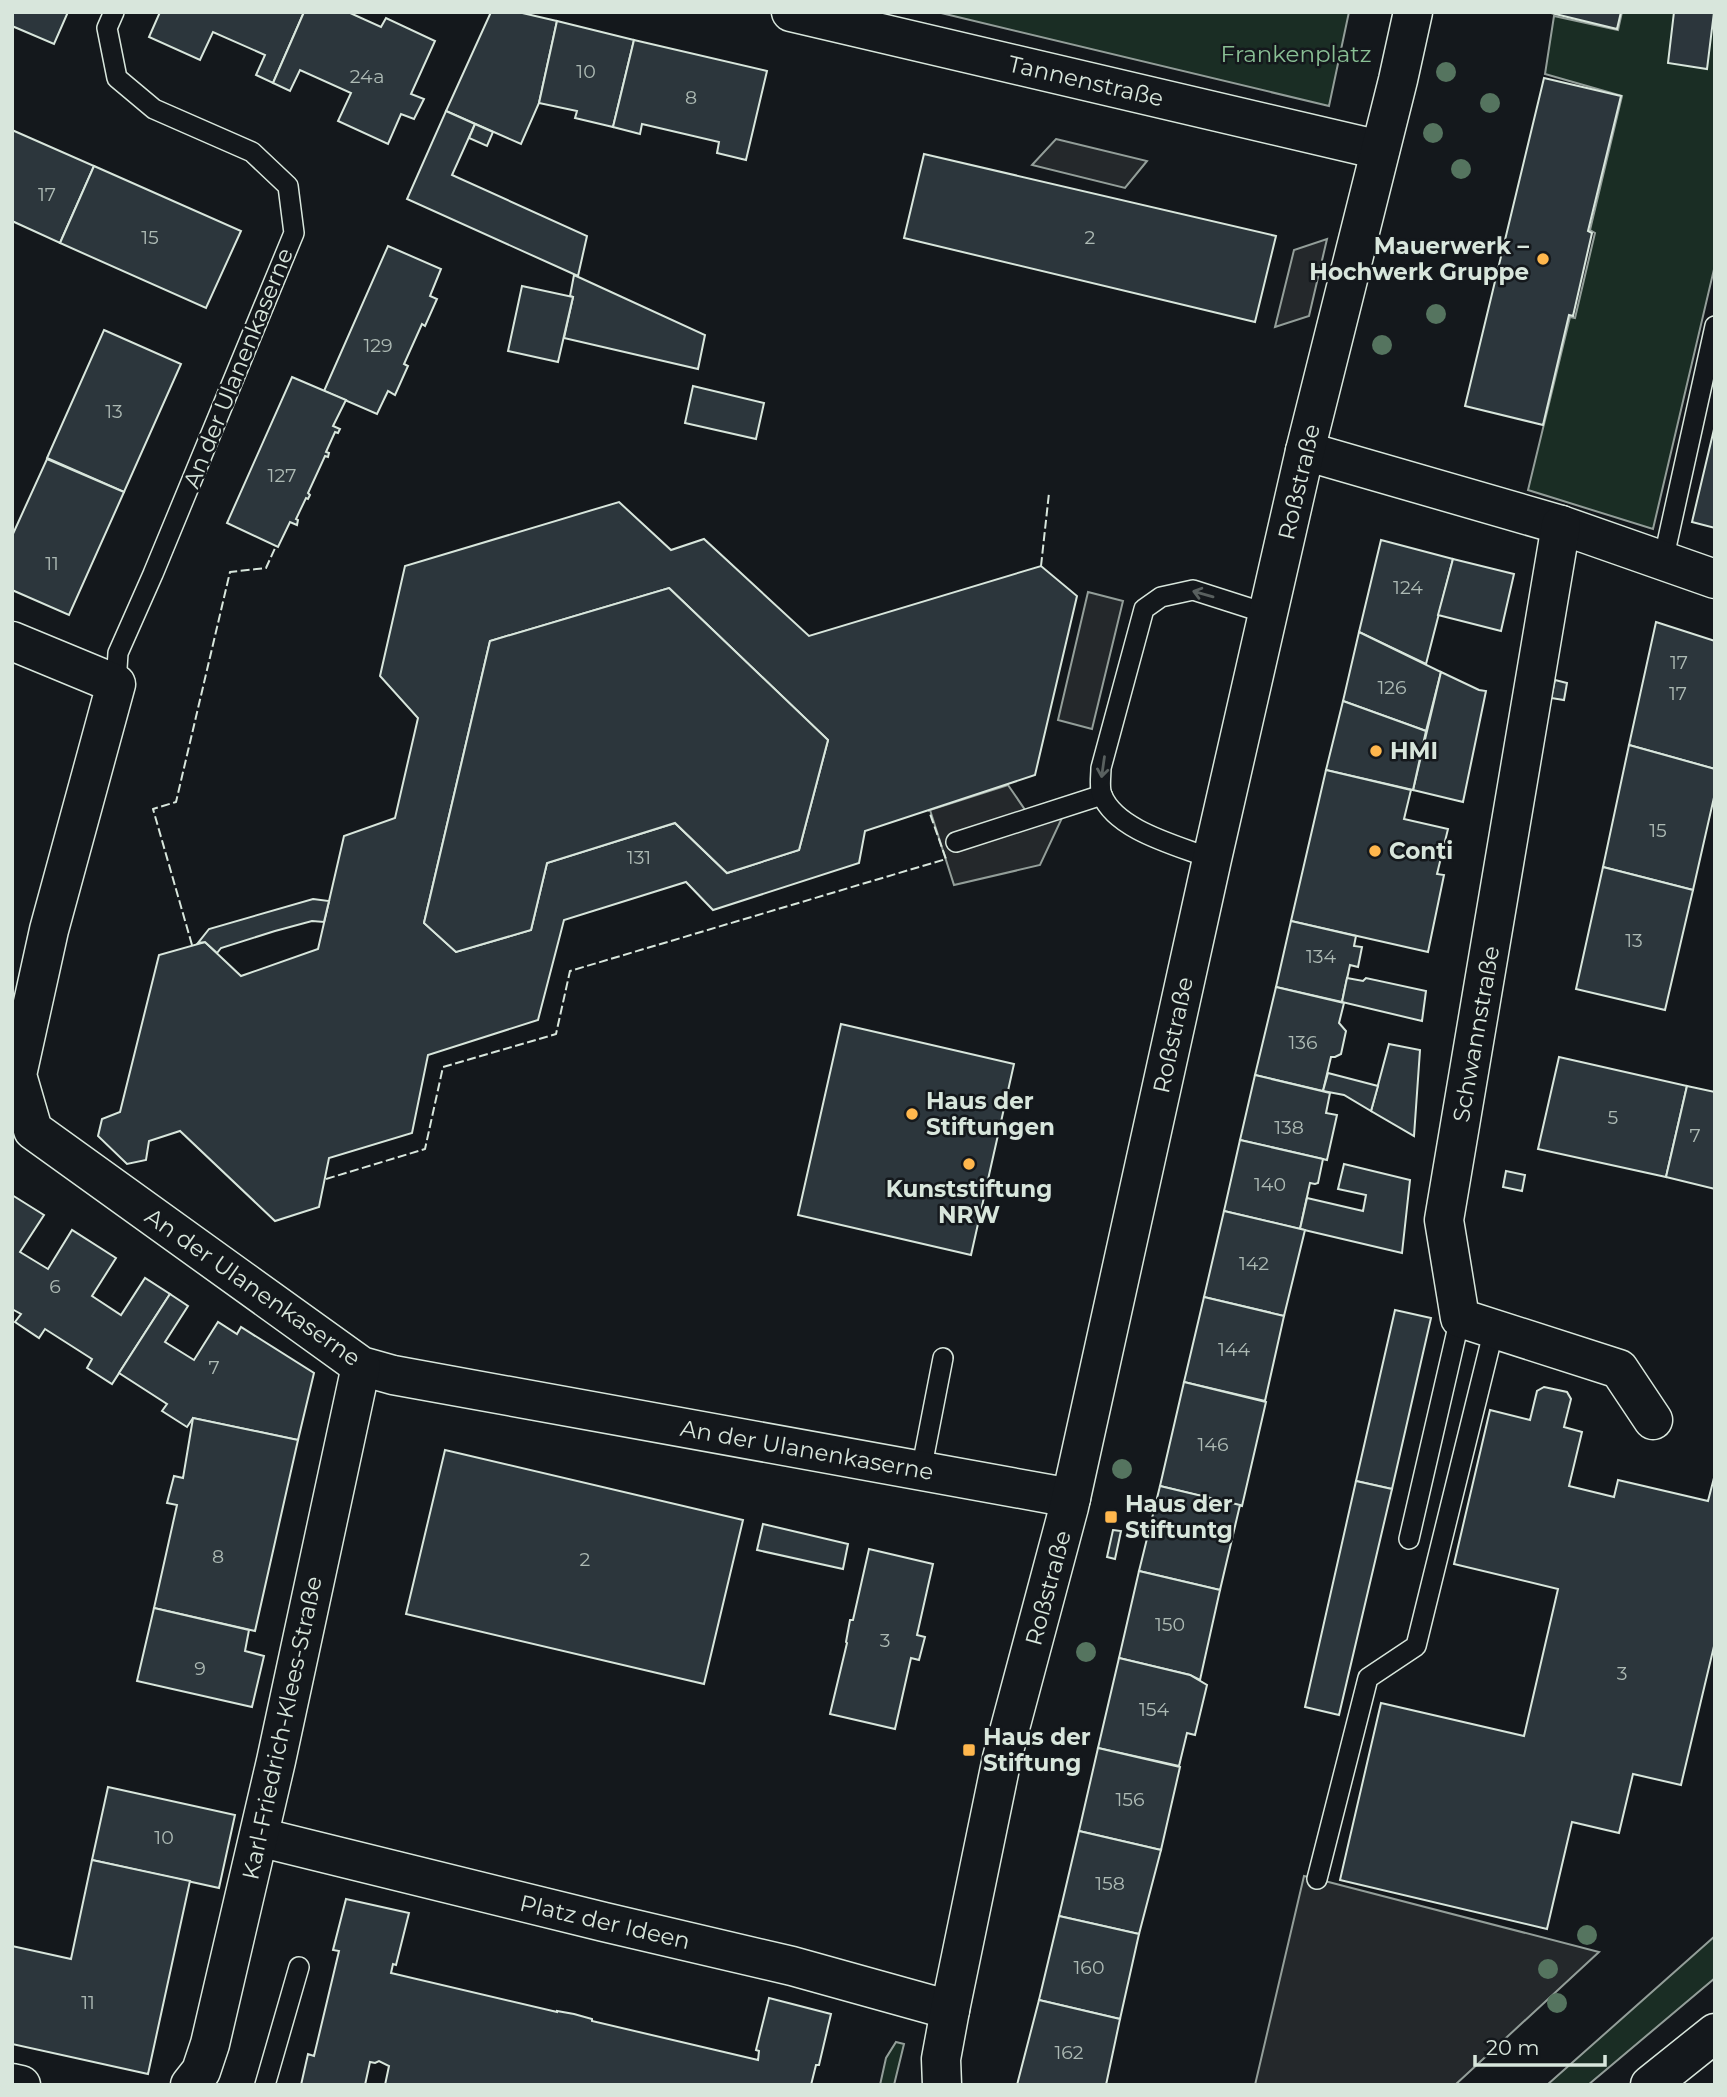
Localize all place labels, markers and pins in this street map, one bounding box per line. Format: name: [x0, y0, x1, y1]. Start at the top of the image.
place label: Mauerwerk – Hochwerk Gruppe: [1309, 232, 1529, 286]
marker: Mauerwerk – Hochwerk Gruppe: [1535, 251, 1551, 267]
place label: HMI: [1390, 737, 1438, 765]
marker: HMI: [1368, 743, 1384, 759]
place label: Conti: [1389, 837, 1453, 865]
marker: Conti: [1367, 843, 1383, 859]
place label: Haus der Stiftungen: [926, 1087, 1055, 1141]
marker: Haus der Stiftungen: [904, 1106, 920, 1122]
marker: Kunststiftung NRW: [961, 1156, 977, 1172]
place label: Kunststiftung NRW: [886, 1175, 1052, 1229]
place label: Haus der Stiftuntg: [1125, 1490, 1233, 1544]
marker: Haus der Stiftuntg: [1103, 1509, 1119, 1525]
place label: Haus der Stiftung: [983, 1723, 1091, 1777]
marker: Haus der Stiftung: [961, 1742, 977, 1758]

